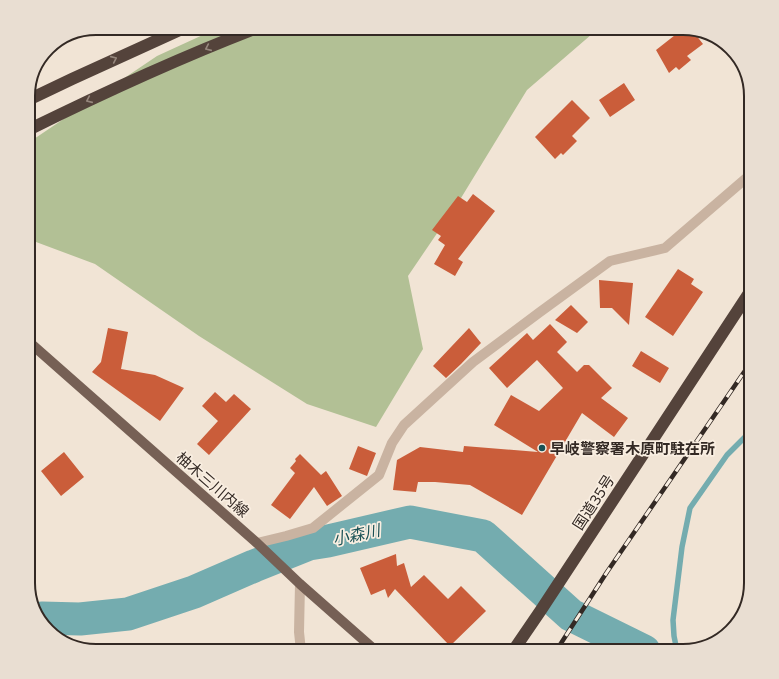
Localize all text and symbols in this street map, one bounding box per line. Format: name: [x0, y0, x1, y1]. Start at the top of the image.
one-way arrow: [205, 43, 212, 51]
one-way arrow: [110, 56, 117, 64]
one-way arrow: [85, 95, 93, 103]
place label: 早岐警察署木原町駐在所: [550, 439, 715, 457]
marker: 早岐警察署木原町駐在所: [537, 443, 547, 453]
street label: 柚木三川内線: [173, 448, 253, 520]
street label: 国道35号: [569, 471, 617, 533]
water label: 小森川: [331, 519, 383, 548]

